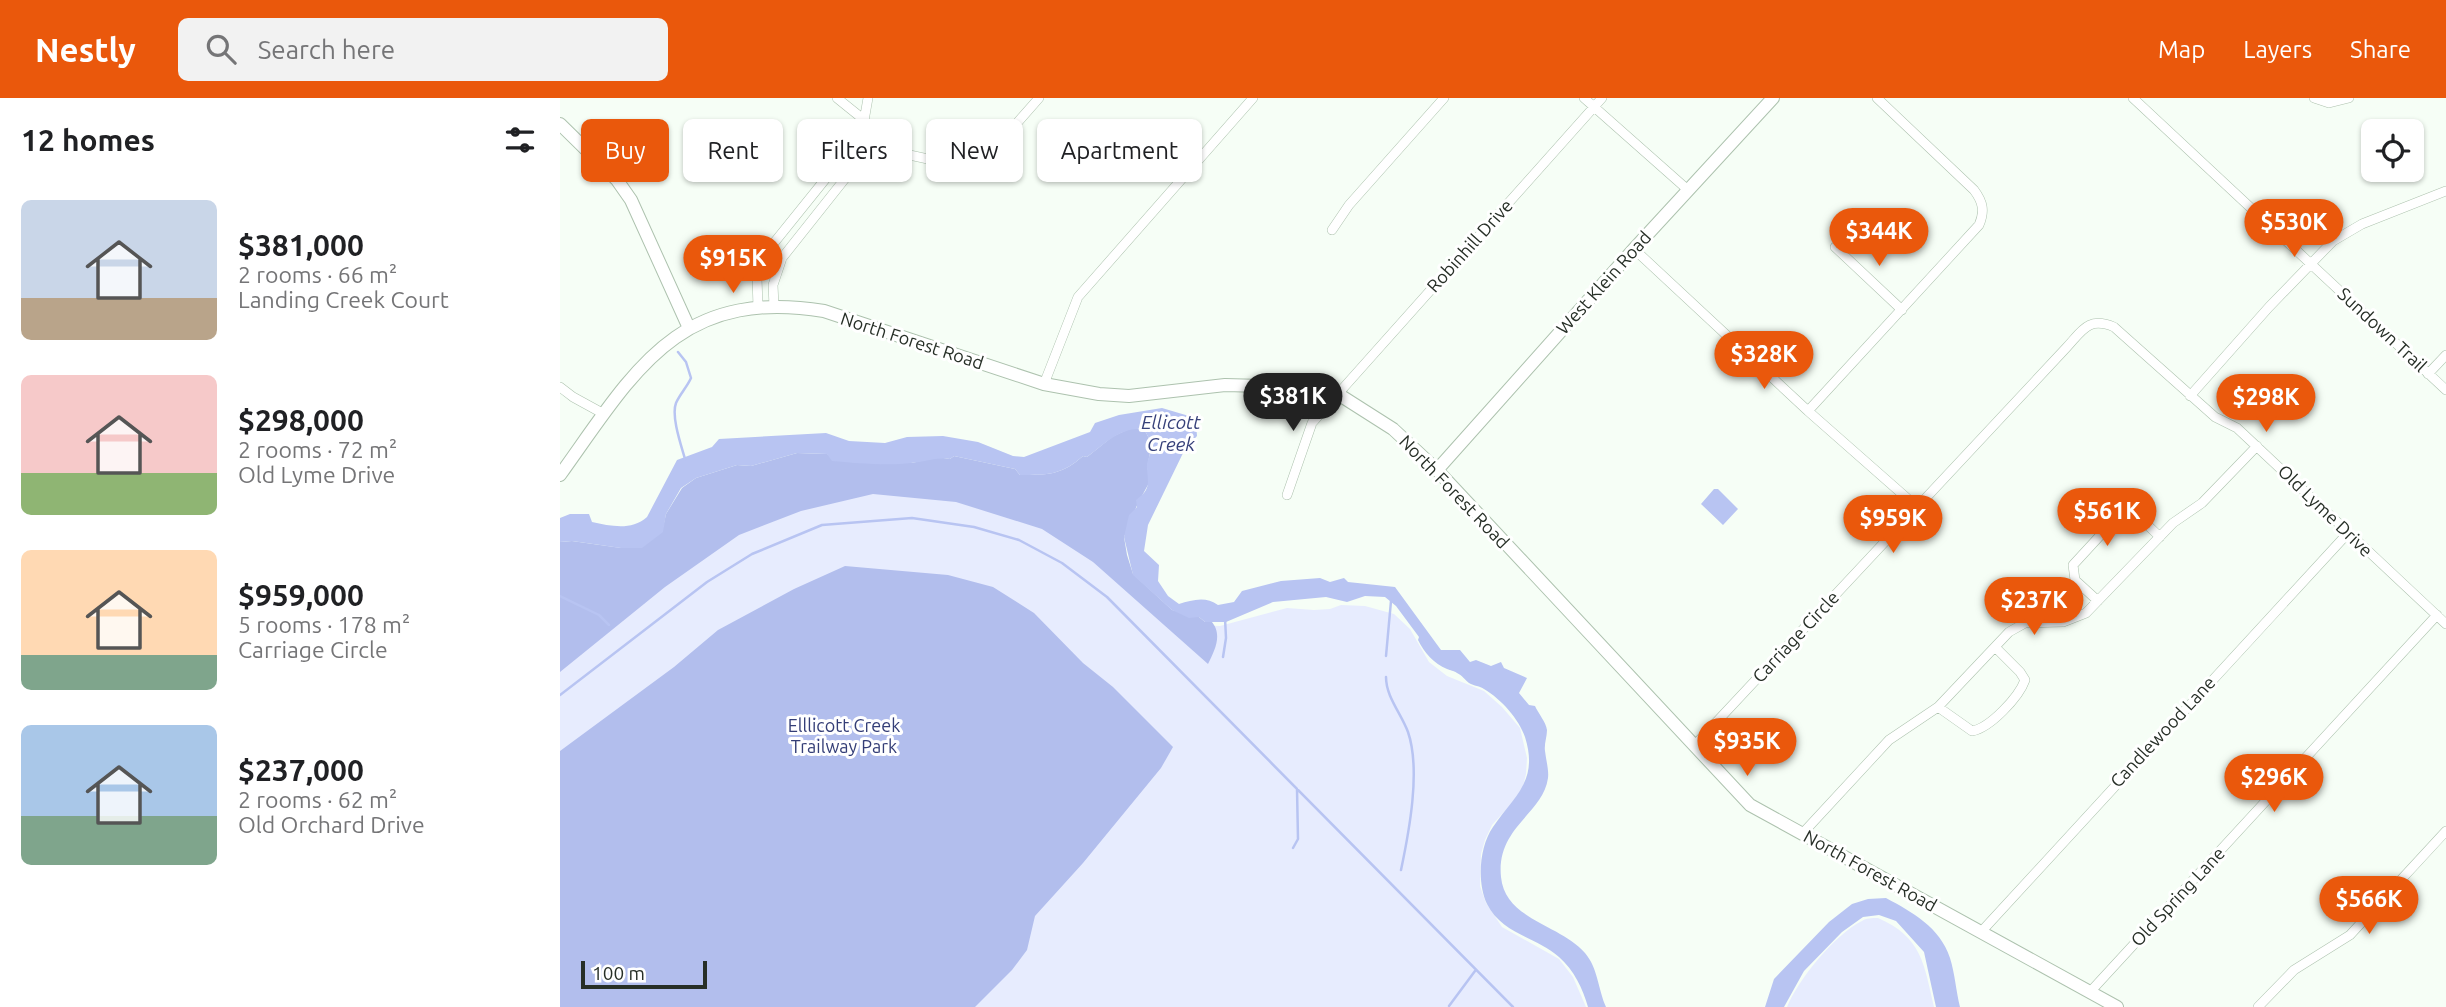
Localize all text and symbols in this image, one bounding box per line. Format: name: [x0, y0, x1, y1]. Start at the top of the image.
search box: [178, 18, 668, 81]
icon: search: [202, 30, 240, 68]
text: Nestly: [35, 31, 136, 68]
text: Search here: [258, 35, 395, 64]
text: Map: [2158, 36, 2205, 63]
text: Layers: [2243, 36, 2312, 63]
text: Share: [2350, 36, 2411, 63]
chip: Buy: [581, 119, 669, 182]
chip: Rent: [683, 119, 783, 182]
chip: Filters: [797, 119, 912, 182]
chip: New: [926, 119, 1023, 182]
chip: Apartment: [1037, 119, 1202, 182]
map controls: [2361, 119, 2424, 182]
button: locate: [2361, 119, 2424, 182]
icon: filters: [501, 121, 539, 159]
text: 12 homes: [21, 123, 155, 157]
street label: Robinhill Drive: [1422, 195, 1516, 296]
pin: $530K: [2245, 200, 2343, 259]
pin: $344K: [1830, 208, 1928, 268]
text: $530K: [2260, 209, 2328, 234]
text: $344K: [1845, 218, 1913, 243]
street label: West Klein Road: [1552, 227, 1655, 338]
icon: home: [77, 228, 161, 312]
text: $381,000: [238, 228, 364, 262]
pin: $915K: [684, 236, 782, 295]
text: $915K: [699, 245, 767, 270]
text: 2 rooms · 66 m²: [238, 262, 397, 287]
street label: Sundown Trail: [2334, 283, 2431, 376]
text: Landing Creek Court: [238, 287, 449, 312]
street label: North Forest Road: [838, 308, 986, 373]
pin: $328K: [1715, 331, 1813, 391]
text: $328K: [1730, 341, 1798, 366]
pin: $381K: [1244, 374, 1342, 433]
pin: $298K: [2217, 374, 2315, 434]
text: $381K: [1259, 383, 1327, 408]
text: $298K: [2232, 384, 2300, 409]
icon: home: [77, 403, 161, 487]
text: $298,000: [238, 403, 364, 437]
water label: Ellicott Creek: [1141, 411, 1201, 455]
street label: North Forest Road: [1396, 431, 1514, 552]
text: 2 rooms · 72 m²: [238, 437, 397, 462]
street label: Old Lyme Drive: [2274, 460, 2377, 560]
text: Old Lyme Drive: [238, 462, 395, 487]
pin: $561K: [2058, 489, 2156, 548]
pin: $959K: [1844, 496, 1942, 555]
text: $561K: [2073, 498, 2141, 523]
text: $959K: [1859, 505, 1927, 530]
icon: home: [77, 578, 161, 662]
text: $959,000: [238, 578, 364, 612]
pin: $237K: [1985, 578, 2083, 637]
street label: Carriage Circle: [1748, 587, 1843, 686]
text: $237K: [2000, 587, 2068, 612]
text: 5 rooms · 178 m²: [238, 612, 410, 637]
text: Carriage Circle: [238, 637, 388, 662]
street label: Candlewood Lane: [2106, 672, 2219, 791]
park label: Elllicott Creek Trailway Park: [788, 715, 900, 756]
pin: $935K: [1698, 718, 1796, 778]
text: $935K: [1713, 728, 1781, 753]
icon: home: [77, 753, 161, 837]
text: $237,000: [238, 753, 364, 787]
pin: $296K: [2225, 754, 2323, 814]
text: $296K: [2240, 764, 2308, 789]
text: 2 rooms · 62 m²: [238, 787, 397, 812]
text: Old Orchard Drive: [238, 812, 425, 837]
street label: North Forest Road: [1801, 825, 1940, 915]
street label: Old Spring Lane: [2126, 843, 2228, 950]
pin: $566K: [2320, 876, 2418, 936]
text: $566K: [2335, 886, 2403, 911]
scale bar: [581, 958, 707, 990]
text: 100 m: [592, 962, 645, 984]

